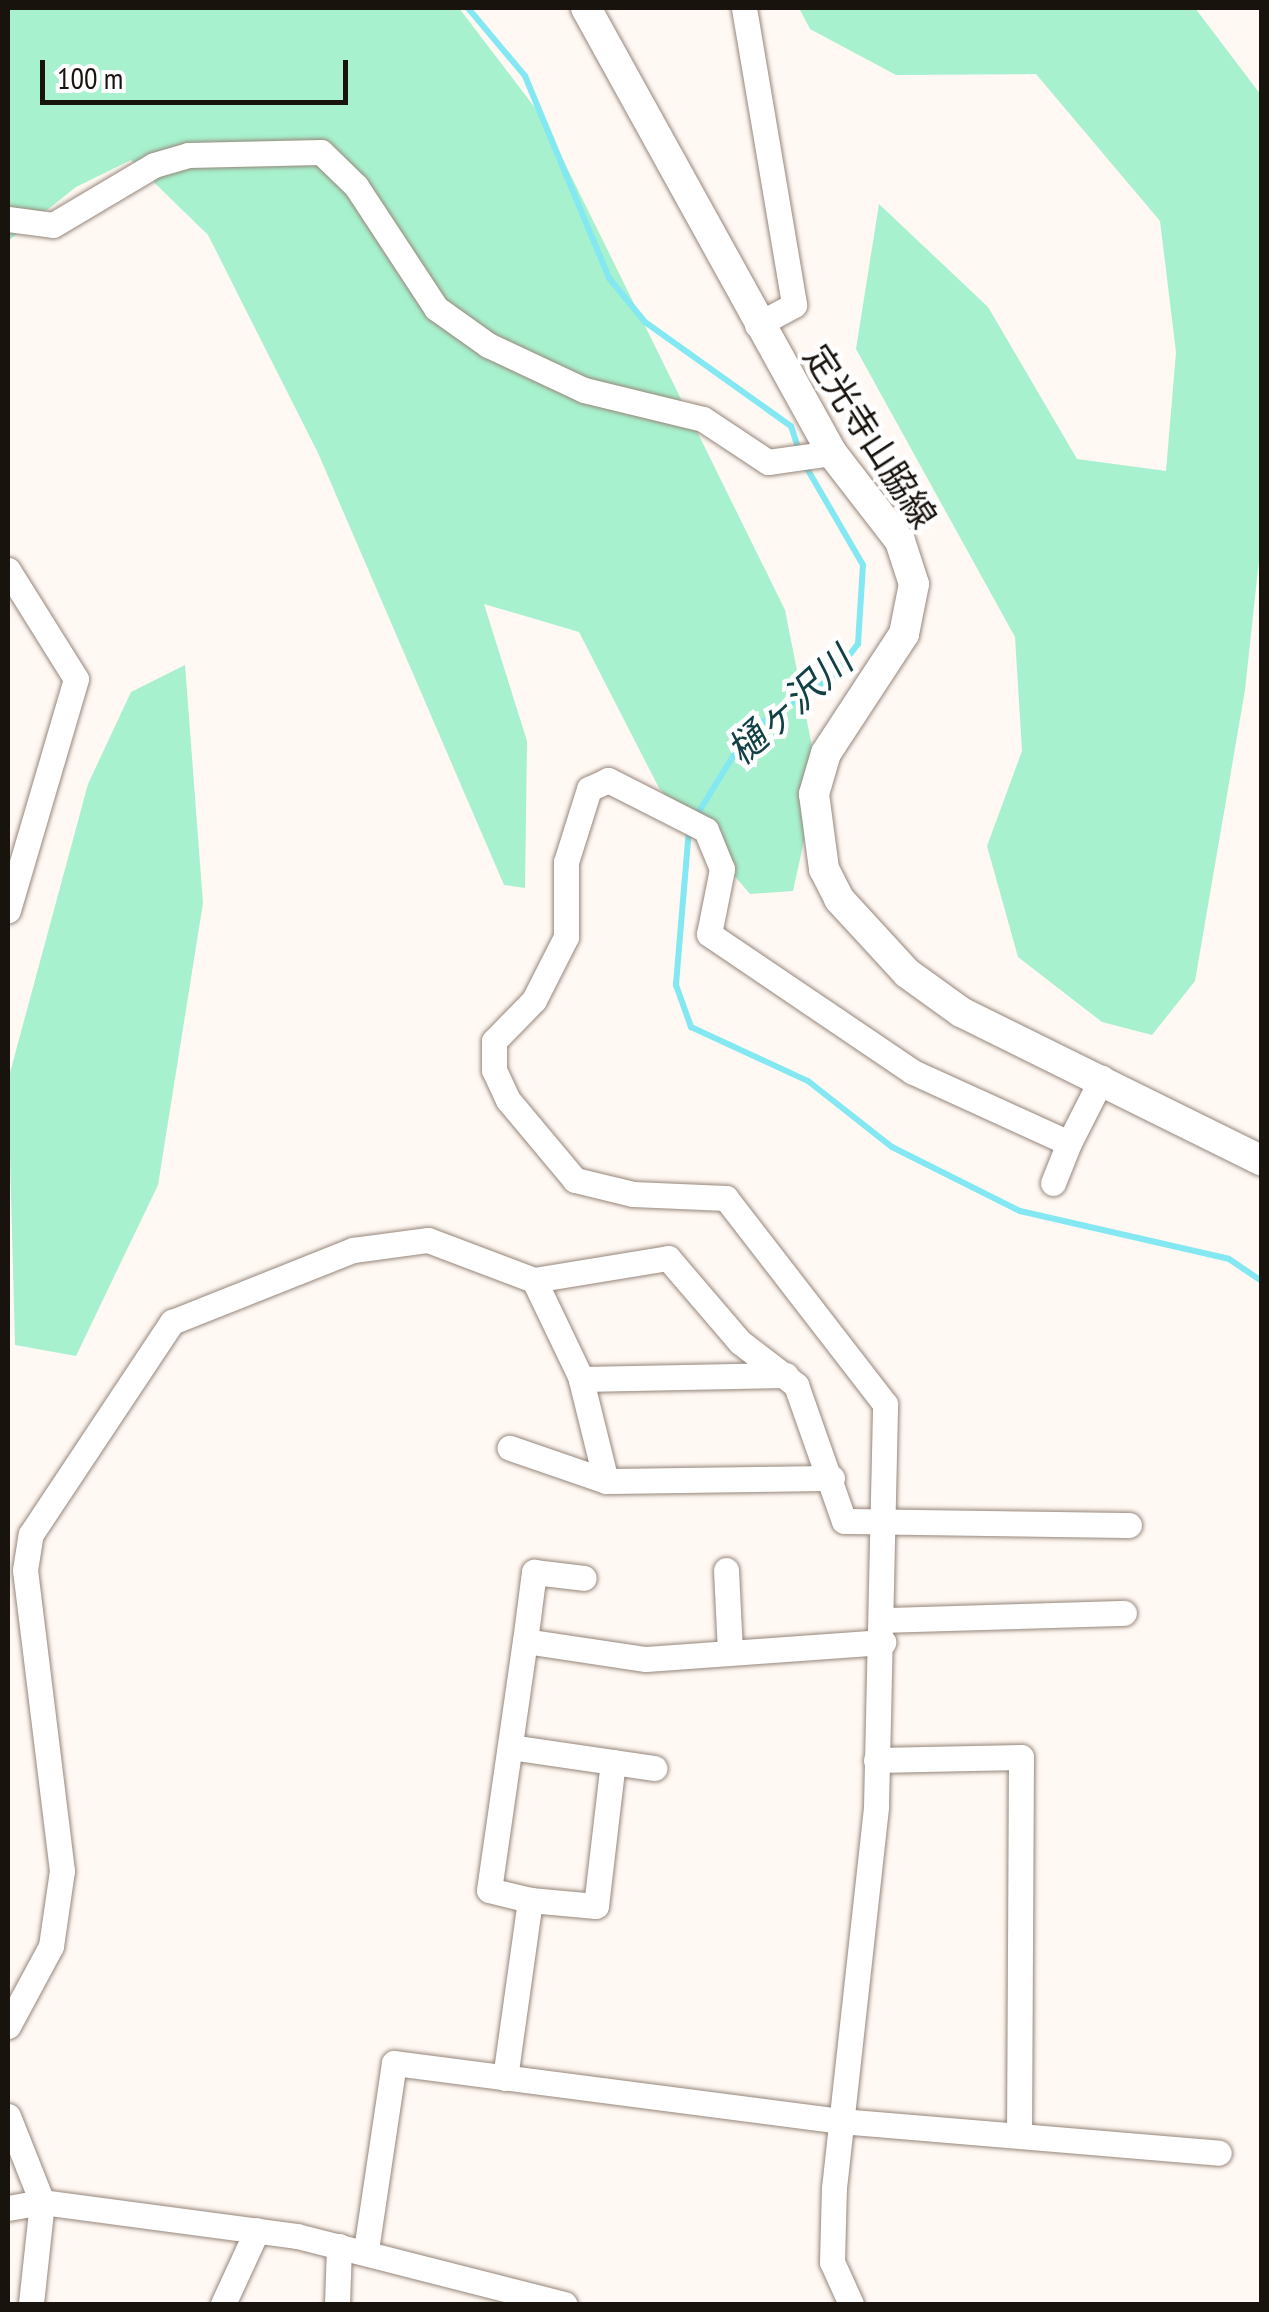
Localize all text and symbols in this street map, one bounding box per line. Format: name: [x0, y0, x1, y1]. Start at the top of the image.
scale bar: [45, 40, 352, 102]
text: 100 m: [57, 58, 123, 97]
street label: 定光寺山脇線: [796, 337, 946, 535]
water label: 樋ヶ沢川: [717, 637, 861, 773]

